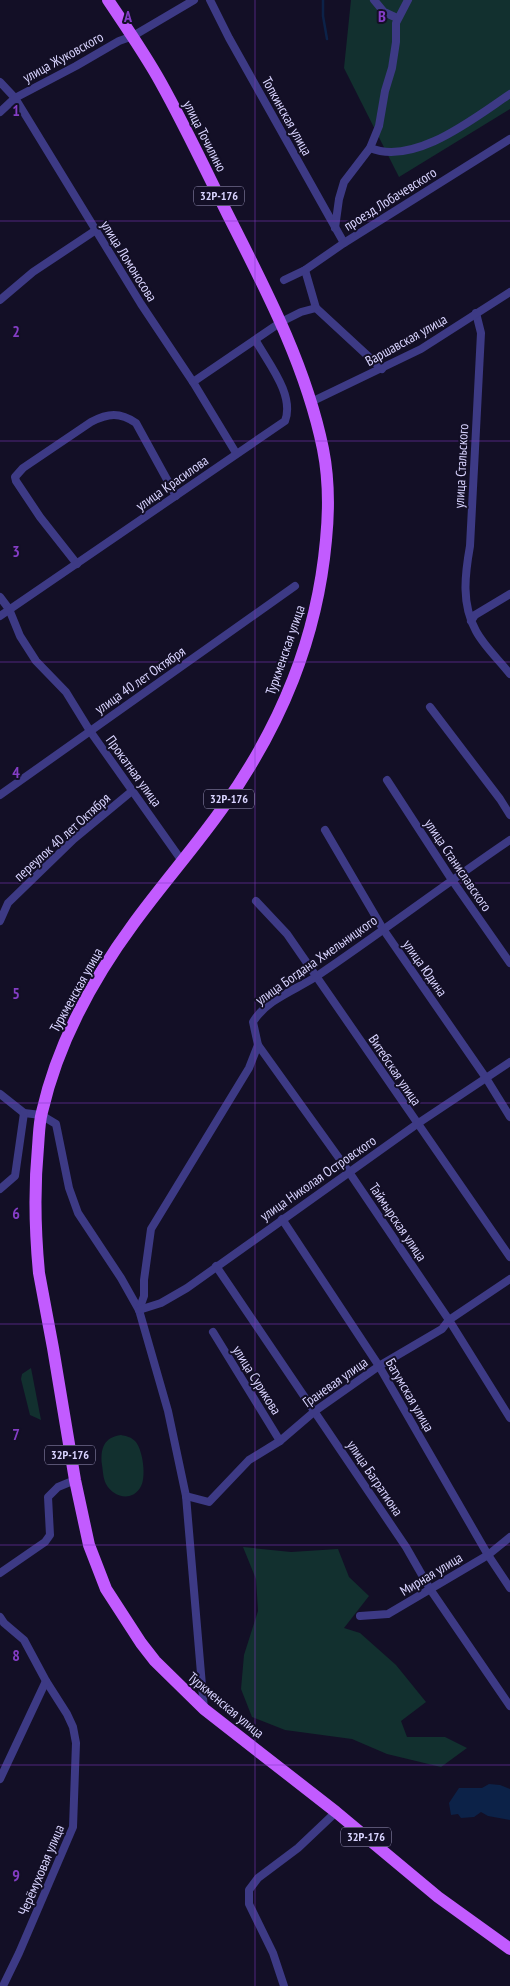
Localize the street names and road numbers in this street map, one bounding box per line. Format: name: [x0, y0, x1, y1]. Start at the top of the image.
street label: улица Жуковского: [20, 27, 106, 87]
street label: Топкинская улица: [258, 73, 316, 159]
street label: улица Точилино: [179, 97, 231, 175]
street label: проезд Лобачевского: [340, 163, 440, 235]
road number: 32Р-176: [194, 187, 244, 206]
street label: улица Ломоносова: [97, 217, 161, 305]
street label: Варшавская улица: [362, 310, 450, 370]
street label: улица Стальского: [450, 423, 472, 509]
street label: улица Красилова: [132, 451, 212, 515]
street label: Туркменская улица: [261, 603, 309, 697]
street label: улица 40 лет Октября: [91, 642, 189, 718]
street label: Прокатная улица: [102, 732, 166, 810]
street label: переулок 40 лет Октября: [10, 789, 114, 885]
road number: 32Р-176: [204, 790, 254, 809]
street label: улица Станиславского: [420, 815, 496, 915]
street label: улица Богдана Хмельницкого: [252, 911, 380, 1009]
street label: улица Юдина: [399, 936, 451, 1000]
street label: Туркменская улица: [45, 945, 107, 1035]
street label: Витебская улица: [365, 1031, 425, 1109]
street label: улица Николая Островского: [257, 1131, 379, 1225]
street label: Таймырская улица: [365, 1179, 431, 1265]
street label: улица Сурикова: [229, 1342, 285, 1418]
street label: Граневая улица: [299, 1353, 371, 1411]
street label: Батумская улица: [382, 1355, 438, 1435]
street label: улица Багратиона: [343, 1437, 407, 1519]
road number: 32Р-176: [45, 1446, 95, 1464]
street label: Мирная улица: [396, 1548, 466, 1600]
street label: Туркменская улица: [184, 1668, 268, 1742]
street label: Черёмуховая улица: [14, 1822, 68, 1918]
road number: 32Р-176: [341, 1828, 391, 1846]

